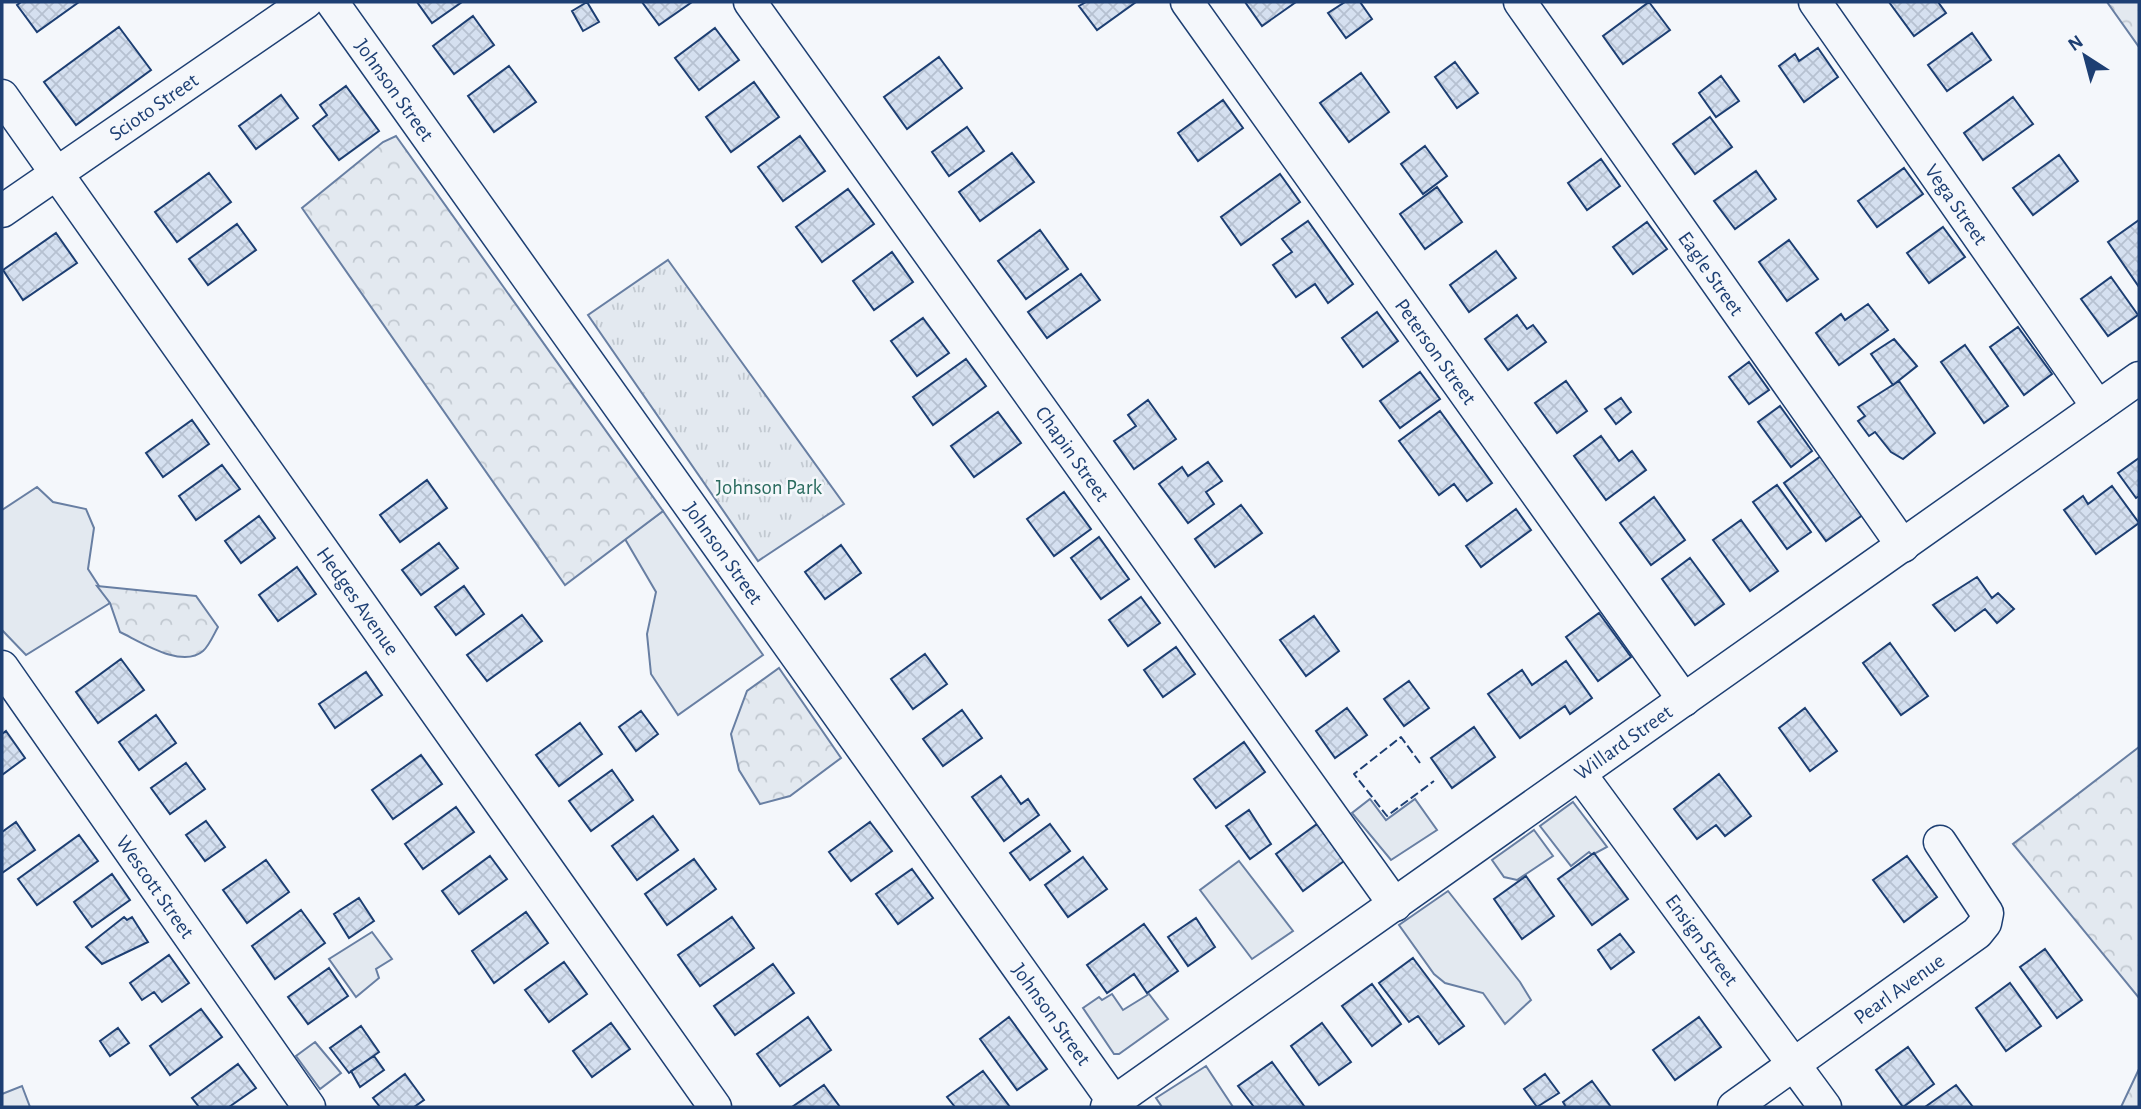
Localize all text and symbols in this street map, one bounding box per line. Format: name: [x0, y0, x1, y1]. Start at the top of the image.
north arrow: [2050, 21, 2120, 91]
text: N: [2065, 32, 2087, 55]
street label: Johnson Street: [351, 35, 438, 145]
street label: Scioto Street: [105, 69, 202, 144]
street label: Vega Street: [1921, 160, 1992, 249]
street label: Eagle Street: [1674, 228, 1748, 320]
street label: Peterson Street: [1391, 295, 1481, 408]
street label: Chapin Street: [1032, 402, 1114, 505]
park label: Johnson Park: [716, 477, 823, 498]
street label: Johnson Street: [680, 498, 767, 608]
street label: Hedges Avenue: [313, 543, 403, 659]
street label: Willard Street: [1570, 701, 1676, 784]
street label: Wescott Street: [112, 832, 198, 942]
street label: Ensign Street: [1662, 890, 1743, 990]
street label: Pearl Avenue: [1850, 949, 1948, 1028]
street label: Johnson Street: [1008, 959, 1095, 1069]

